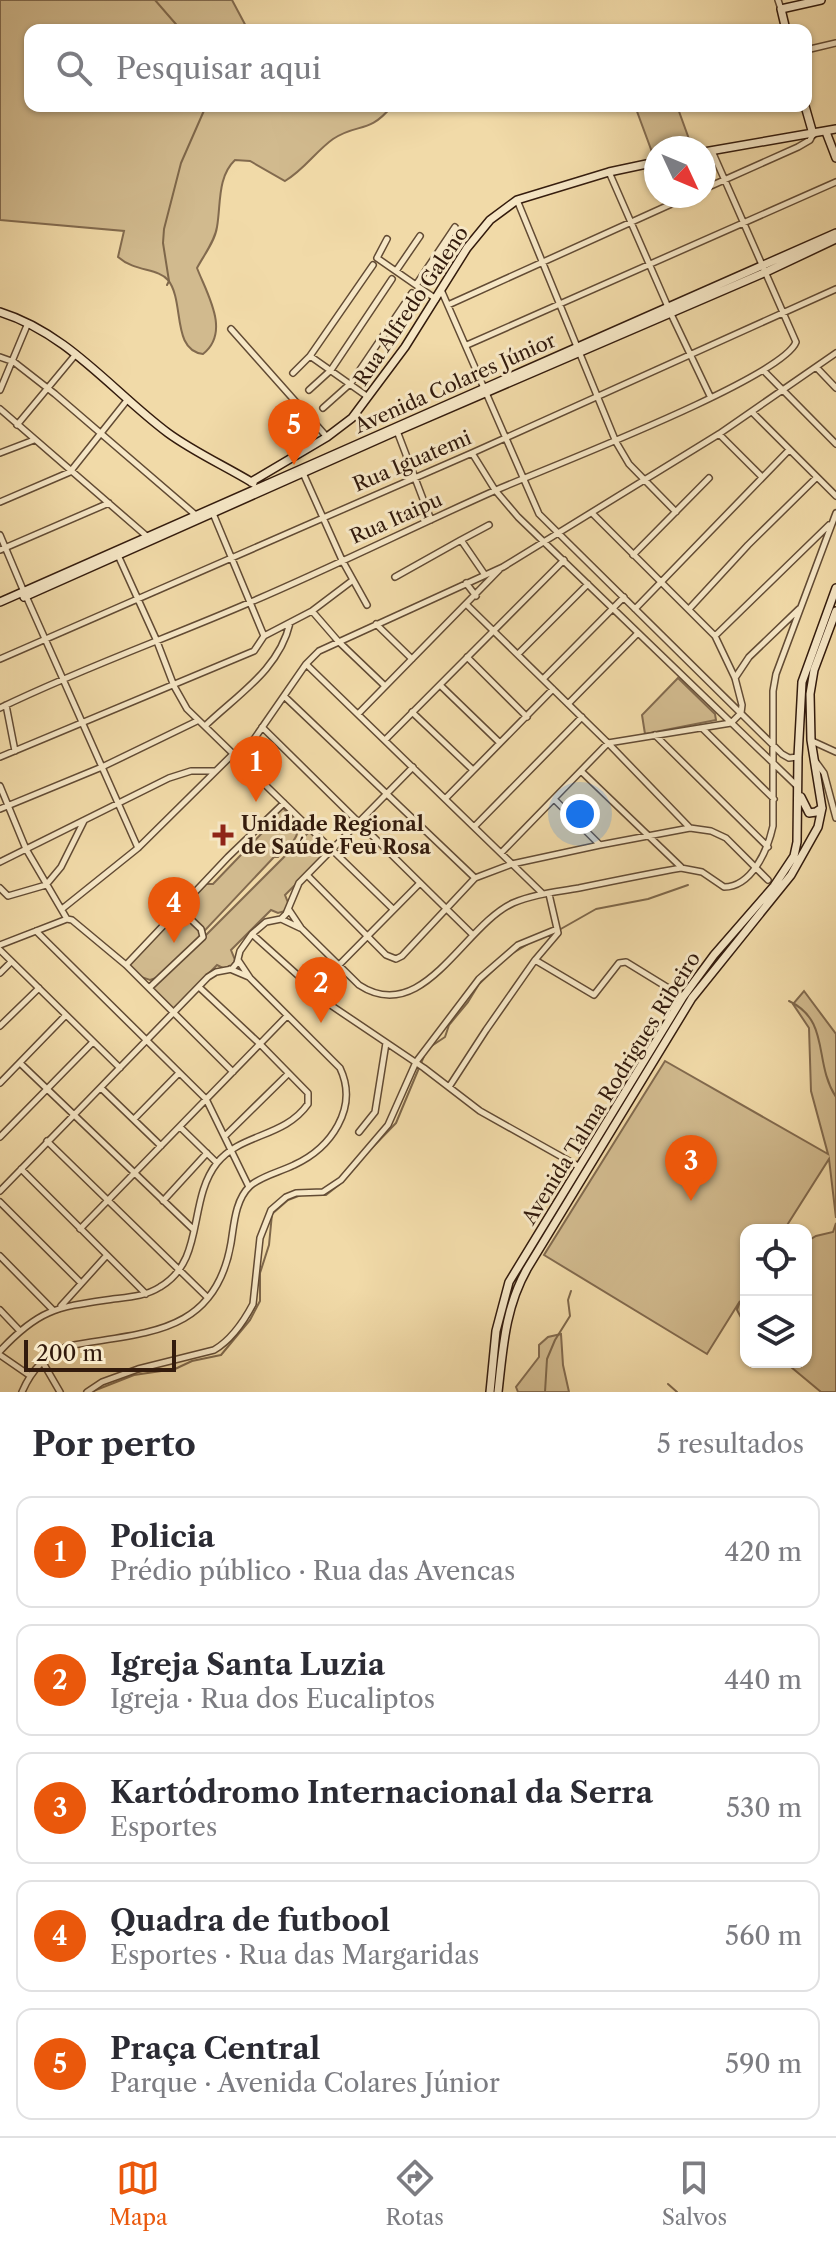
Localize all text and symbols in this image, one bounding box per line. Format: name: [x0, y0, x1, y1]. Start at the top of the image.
search box: [24, 24, 812, 112]
icon: search: [52, 46, 96, 90]
text: Pesquisar aqui: [116, 50, 321, 87]
north arrow: [644, 136, 716, 208]
street label: Rua Alfredo Galeno: [349, 222, 473, 390]
street label: Avenida Colares Júnior: [350, 328, 560, 439]
pin: 5: [268, 399, 320, 465]
street label: Rua Iguatemi: [349, 425, 475, 497]
street label: Rua Itaipu: [346, 487, 446, 549]
pin: 1: [230, 736, 282, 802]
your location: [560, 794, 600, 834]
place label: Unidade Regional de Saúde Feu Rosa: [241, 812, 431, 859]
marker: Unidade Regional de Saúde Feu Rosa: [212, 824, 234, 846]
pin: 4: [148, 877, 200, 943]
street label: Avenida Talma Rodrigues Ribeiro: [516, 947, 705, 1230]
pin: 2: [295, 957, 347, 1023]
pin: 3: [665, 1135, 717, 1201]
map controls: [740, 1224, 812, 1368]
button: locate: [740, 1224, 812, 1296]
button: layers: [740, 1296, 812, 1368]
scale bar: [24, 1336, 176, 1372]
text: 200 m: [36, 1340, 103, 1367]
text: Por perto: [32, 1423, 196, 1465]
text: 5 resultados: [657, 1428, 804, 1460]
text: Policia: [110, 1518, 215, 1555]
text: 1: [54, 1536, 66, 1568]
text: 420 m: [724, 1536, 802, 1568]
text: Prédio público · Rua das Avencas: [110, 1555, 515, 1587]
text: Igreja Santa Luzia: [110, 1646, 385, 1683]
text: 2: [52, 1664, 68, 1696]
text: 440 m: [724, 1664, 802, 1696]
text: Igreja · Rua dos Eucaliptos: [110, 1683, 435, 1715]
text: Kartódromo Internacional da Serra: [110, 1774, 653, 1811]
text: 3: [53, 1792, 67, 1824]
text: 530 m: [726, 1792, 802, 1824]
text: Esportes: [110, 1811, 217, 1843]
text: Quadra de futbool: [110, 1902, 390, 1939]
text: 4: [52, 1920, 68, 1952]
text: 560 m: [725, 1920, 802, 1952]
text: Esportes · Rua das Margaridas: [110, 1939, 479, 1971]
text: Praça Central: [110, 2030, 320, 2067]
text: 5: [53, 2048, 67, 2080]
text: 590 m: [725, 2048, 802, 2080]
text: Parque · Avenida Colares Júnior: [110, 2067, 500, 2099]
tab: Mapa: [109, 2156, 168, 2231]
tab: Rotas: [386, 2156, 444, 2231]
tab: Salvos: [662, 2156, 727, 2231]

